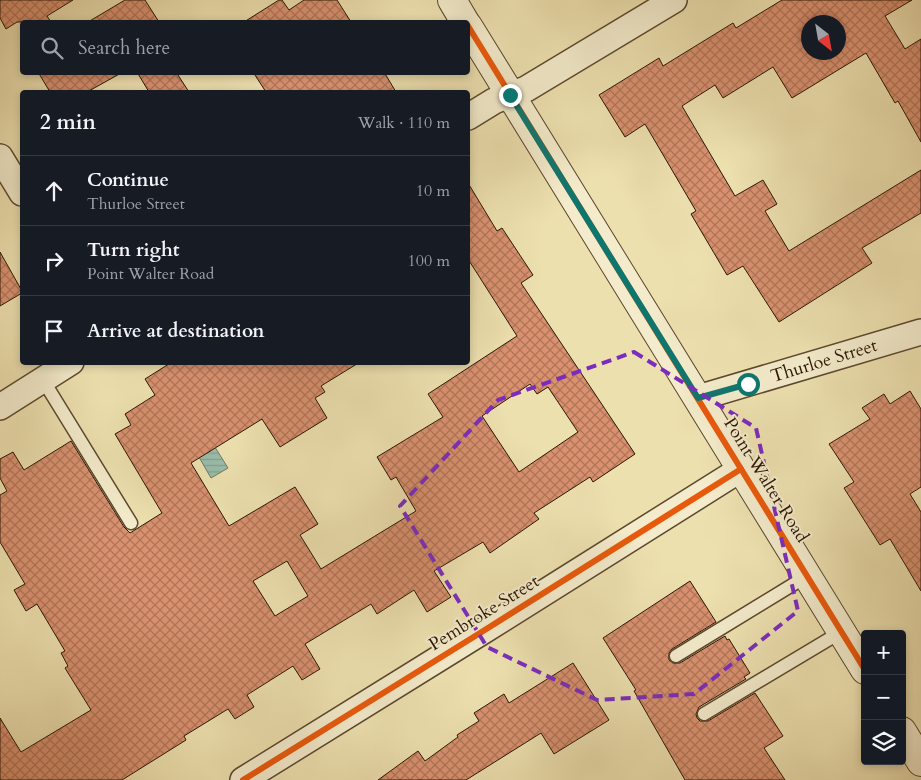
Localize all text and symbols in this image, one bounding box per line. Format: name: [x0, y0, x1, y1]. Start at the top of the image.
north arrow: [801, 15, 846, 60]
search box: [20, 20, 470, 75]
icon: search: [38, 34, 66, 62]
text: Search here: [78, 35, 170, 61]
route end: [499, 84, 522, 107]
text: 2 min: [40, 108, 96, 137]
text: Walk · 110 m: [358, 112, 450, 134]
text: Continue: [87, 167, 169, 193]
icon: ahead: [40, 177, 68, 205]
text: 10 m: [416, 180, 450, 202]
text: Thurloe Street: [87, 193, 185, 215]
text: Turn right: [87, 237, 179, 263]
icon: right: [40, 247, 68, 275]
text: 100 m: [408, 250, 450, 272]
text: Point Walter Road: [87, 263, 214, 285]
icon: arrive: [40, 317, 68, 345]
text: Arrive at destination: [87, 318, 264, 344]
street label: Thurloe Street: [768, 333, 881, 389]
route start: [737, 373, 760, 396]
street label: Point Walter Road: [717, 413, 815, 548]
street label: Pembroke Street: [424, 569, 544, 657]
map controls: [861, 630, 906, 765]
button: +: [861, 630, 906, 675]
button: −: [861, 675, 906, 720]
button: layers: [861, 720, 906, 765]

